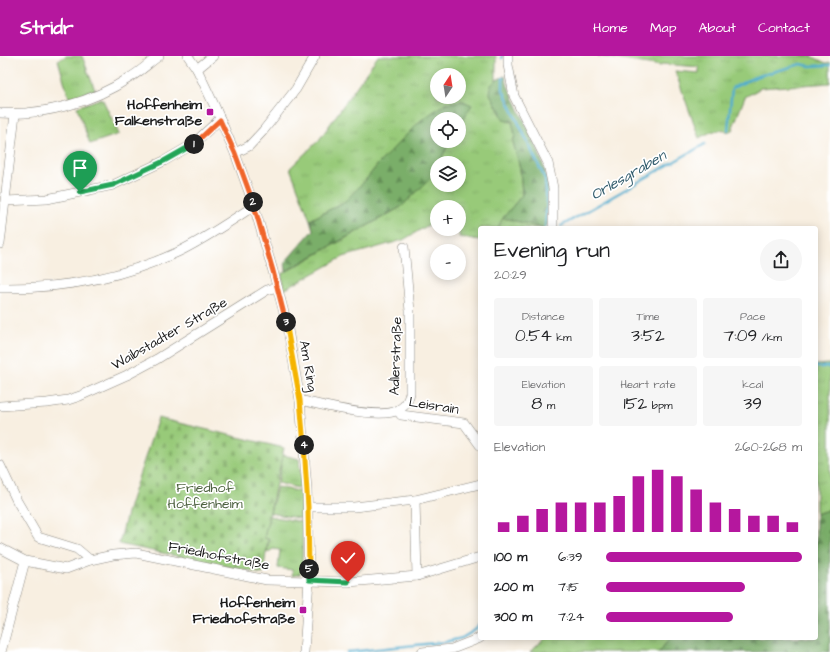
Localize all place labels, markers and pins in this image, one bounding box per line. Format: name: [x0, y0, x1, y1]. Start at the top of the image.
place label: Hoffenheim Falkenstraße: [115, 95, 203, 131]
marker: Hoffenheim Falkenstraße: [205, 107, 215, 117]
pin: 1: [184, 134, 204, 154]
pin: [63, 151, 97, 192]
pin: 2: [243, 192, 263, 212]
pin: 3: [276, 312, 296, 332]
pin: 4: [294, 435, 314, 455]
pin: [331, 541, 365, 582]
pin: 5: [299, 559, 319, 579]
place label: Hoffenheim Friedhofstraße: [193, 593, 296, 629]
marker: Hoffenheim Friedhofstraße: [298, 605, 308, 615]

